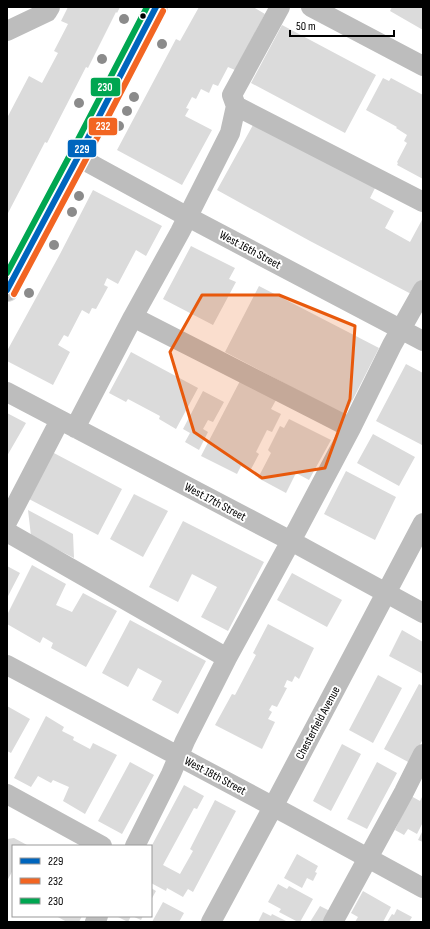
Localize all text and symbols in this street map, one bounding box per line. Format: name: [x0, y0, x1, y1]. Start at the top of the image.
unlabelled marker: [138, 11, 148, 21]
scale bar: [290, 12, 394, 38]
text: 50 m: [296, 19, 316, 34]
line badge: 230: [90, 77, 121, 97]
text: 230: [98, 81, 113, 94]
line badge: 232: [88, 117, 118, 136]
text: 232: [96, 120, 110, 133]
line badge: 229: [67, 139, 97, 158]
text: 229: [75, 143, 89, 156]
street label: West 16th Street: [217, 227, 284, 273]
street label: West 17th Street: [182, 480, 249, 525]
street label: Chesterfield Avenue: [292, 684, 344, 762]
street label: West 18th Street: [182, 753, 249, 799]
legend: [12, 845, 152, 917]
text: 229: [48, 854, 63, 869]
text: 232: [48, 874, 63, 889]
text: 230: [48, 894, 63, 909]

